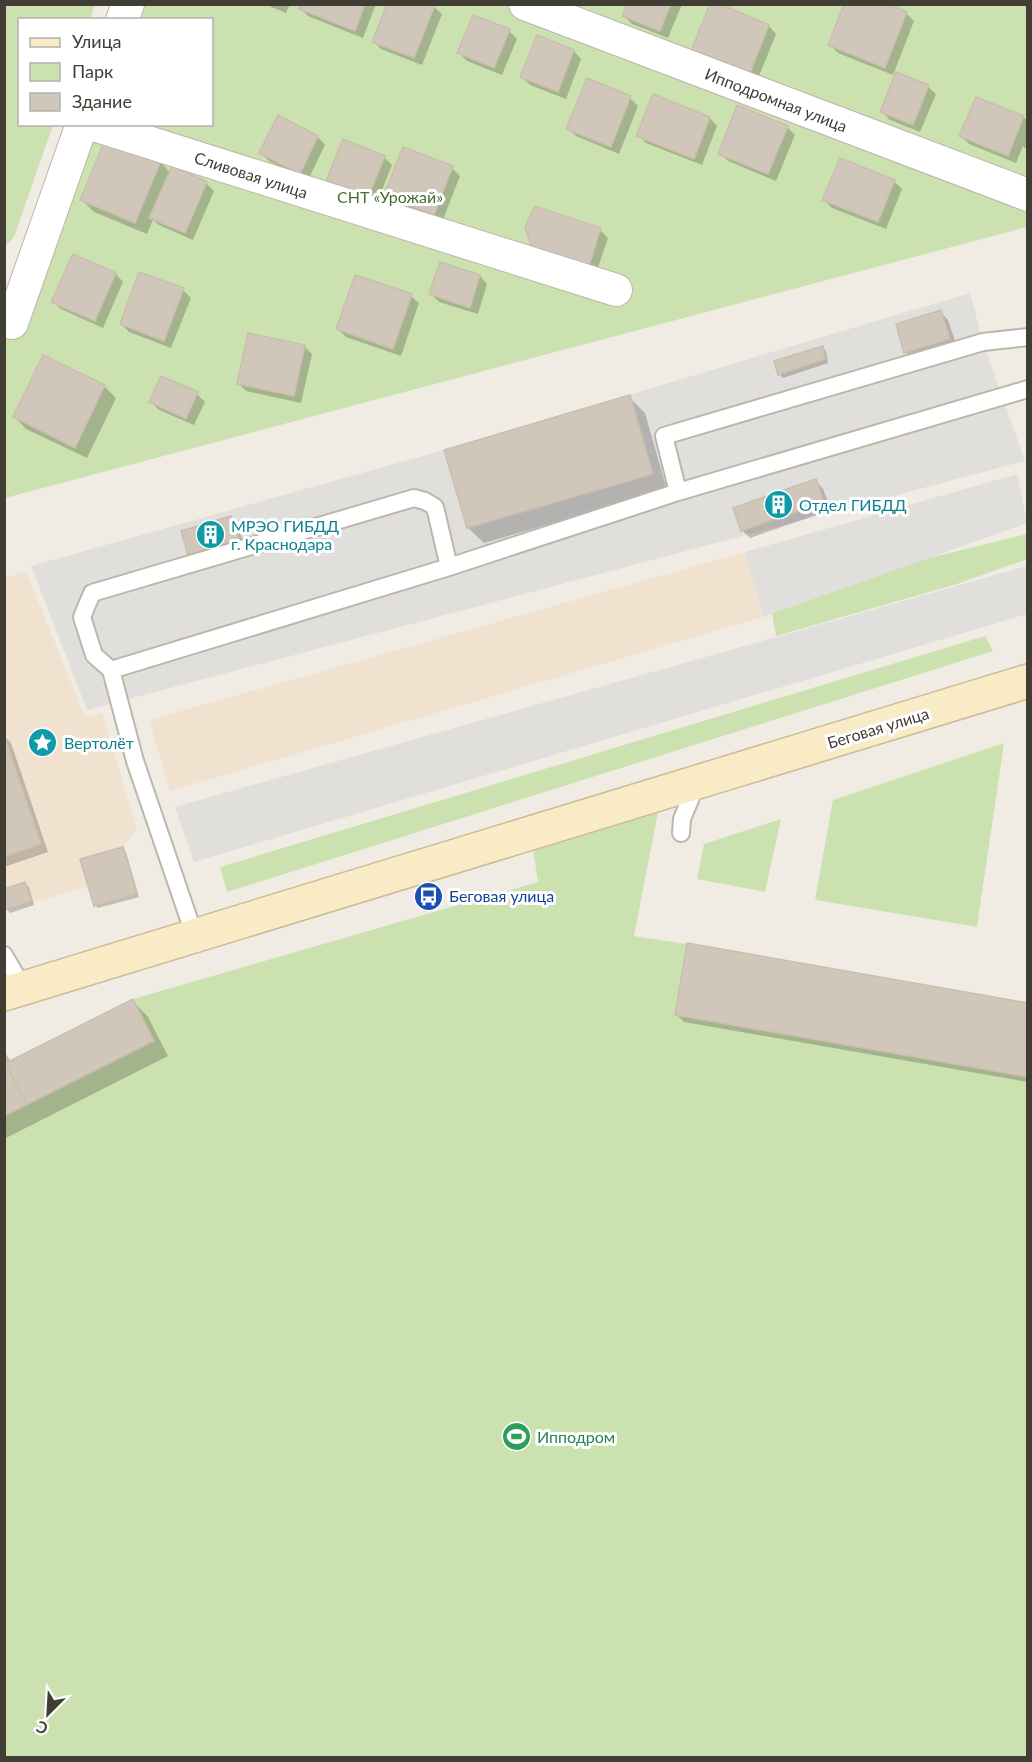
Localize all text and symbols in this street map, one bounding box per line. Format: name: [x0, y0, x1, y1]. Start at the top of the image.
legend: [18, 18, 213, 126]
text: Улица: [72, 30, 122, 52]
text: Парк: [72, 60, 114, 82]
street label: Ипподромная улица: [702, 64, 850, 135]
text: Здание: [72, 90, 132, 112]
street label: Сливовая улица: [192, 147, 310, 202]
park label: СНТ «Урожай»: [337, 187, 443, 206]
building icon: Отдел ГИБДД: [762, 489, 794, 521]
place label: Отдел ГИБДД: [799, 495, 907, 514]
place label: МРЭО ГИБДД г. Краснодара: [231, 516, 339, 553]
building icon: МРЭО ГИБДД г. Краснодара: [194, 519, 226, 551]
street label: Беговая улица: [825, 703, 931, 752]
place icon: Вертолёт: [27, 727, 59, 759]
place label: Вертолёт: [64, 733, 134, 752]
bus stop icon: Беговая улица: [412, 880, 444, 912]
place label: Беговая улица: [449, 886, 554, 905]
sports icon: Ипподром: [500, 1421, 532, 1453]
place label: Ипподром: [537, 1427, 615, 1446]
north arrow: [18, 1684, 78, 1744]
text: С: [33, 1717, 50, 1739]

